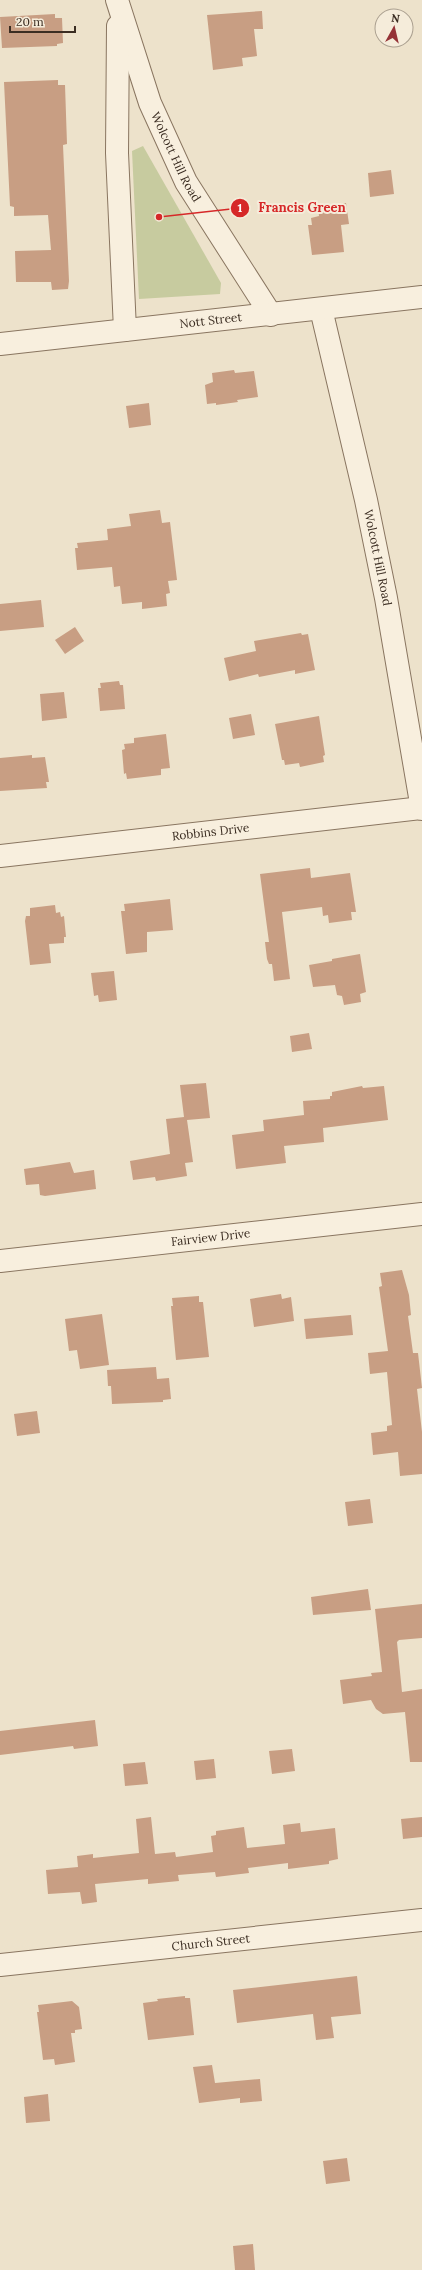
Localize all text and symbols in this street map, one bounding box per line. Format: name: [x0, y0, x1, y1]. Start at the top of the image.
scale bar: [10, 8, 75, 34]
north arrow: [374, 8, 414, 48]
text: N: [390, 11, 401, 26]
text: 20 m: [16, 14, 44, 29]
street label: Wolcott Hill Road: [148, 110, 205, 204]
callout: Francis Green: [230, 195, 354, 220]
text: Francis Green: [258, 199, 346, 216]
text: 1: [238, 200, 243, 215]
street label: Nott Street: [179, 309, 243, 331]
street label: Wolcott Hill Road: [361, 508, 395, 607]
street label: Robbins Drive: [171, 820, 251, 843]
street label: Fairview Drive: [170, 1225, 252, 1249]
street label: Church Street: [171, 1930, 251, 1954]

